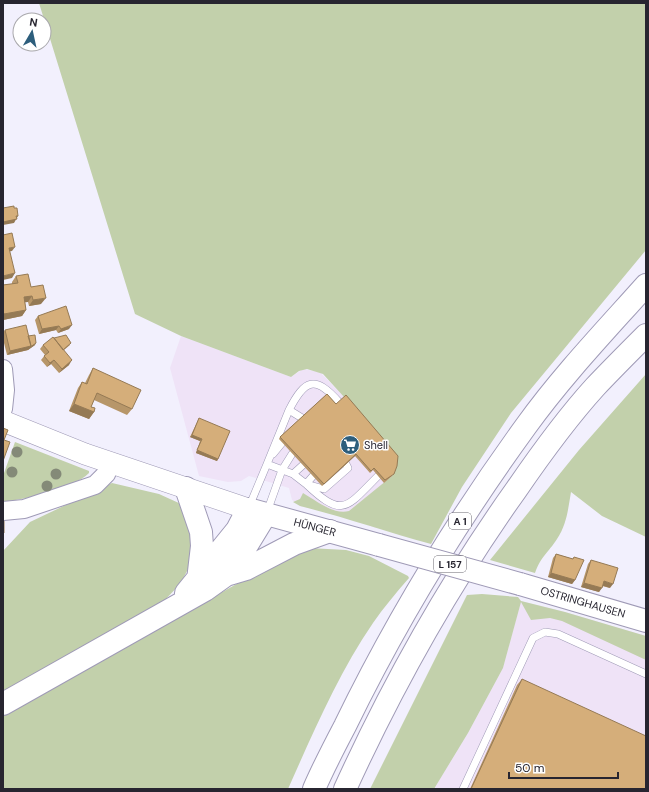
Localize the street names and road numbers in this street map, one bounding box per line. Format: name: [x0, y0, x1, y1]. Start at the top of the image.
road number: A 1: [449, 513, 471, 529]
street label: HÜNGER: [292, 515, 338, 539]
road number: L 157: [434, 556, 466, 572]
street label: OSTRINGHAUSEN: [539, 583, 627, 621]

